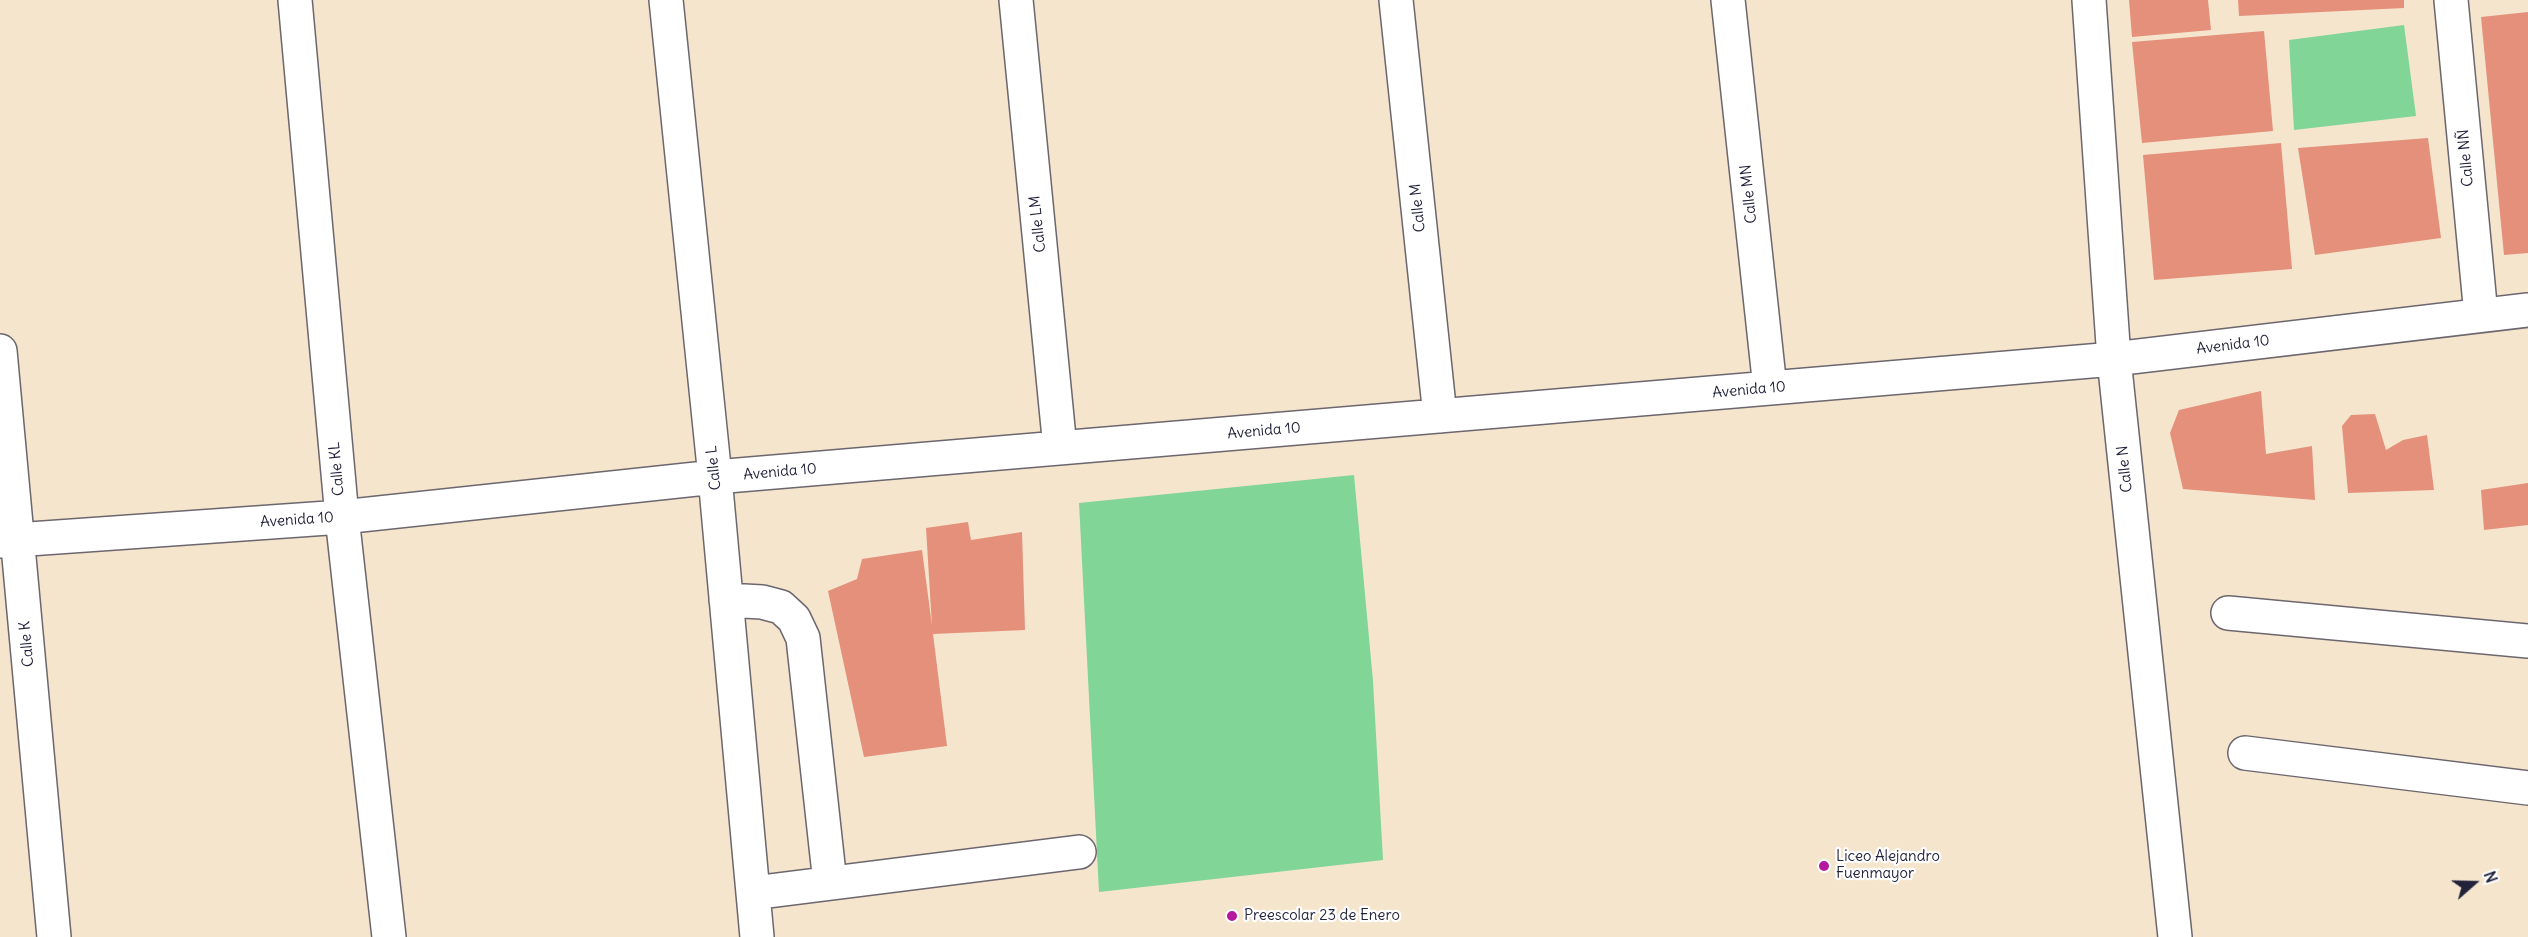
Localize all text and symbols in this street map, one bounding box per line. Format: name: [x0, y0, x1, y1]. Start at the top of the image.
street label: Calle NÑ: [2455, 129, 2477, 187]
street label: Calle MN: [1737, 164, 1761, 224]
street label: Calle M: [1406, 183, 1430, 233]
street label: Calle LM: [1026, 195, 1050, 253]
street label: Avenida 10: [2195, 332, 2271, 358]
street label: Avenida 10: [1711, 378, 1787, 402]
street label: Avenida 10: [1226, 419, 1302, 443]
street label: Calle KL: [326, 441, 348, 497]
street label: Calle L: [703, 445, 725, 491]
street label: Calle N: [2114, 445, 2136, 493]
street label: Avenida 10: [742, 460, 818, 484]
street label: Avenida 10: [260, 508, 334, 532]
street label: Calle K: [16, 620, 38, 668]
place label: Liceo Alejandro Fuenmayor: [1836, 848, 1940, 883]
north arrow: [2444, 853, 2504, 913]
marker: Liceo Alejandro Fuenmayor: [1817, 859, 1831, 873]
text: N: [2480, 868, 2502, 885]
place label: Preescolar 23 de Enero: [1244, 907, 1400, 925]
marker: Preescolar 23 de Enero: [1225, 909, 1239, 923]

